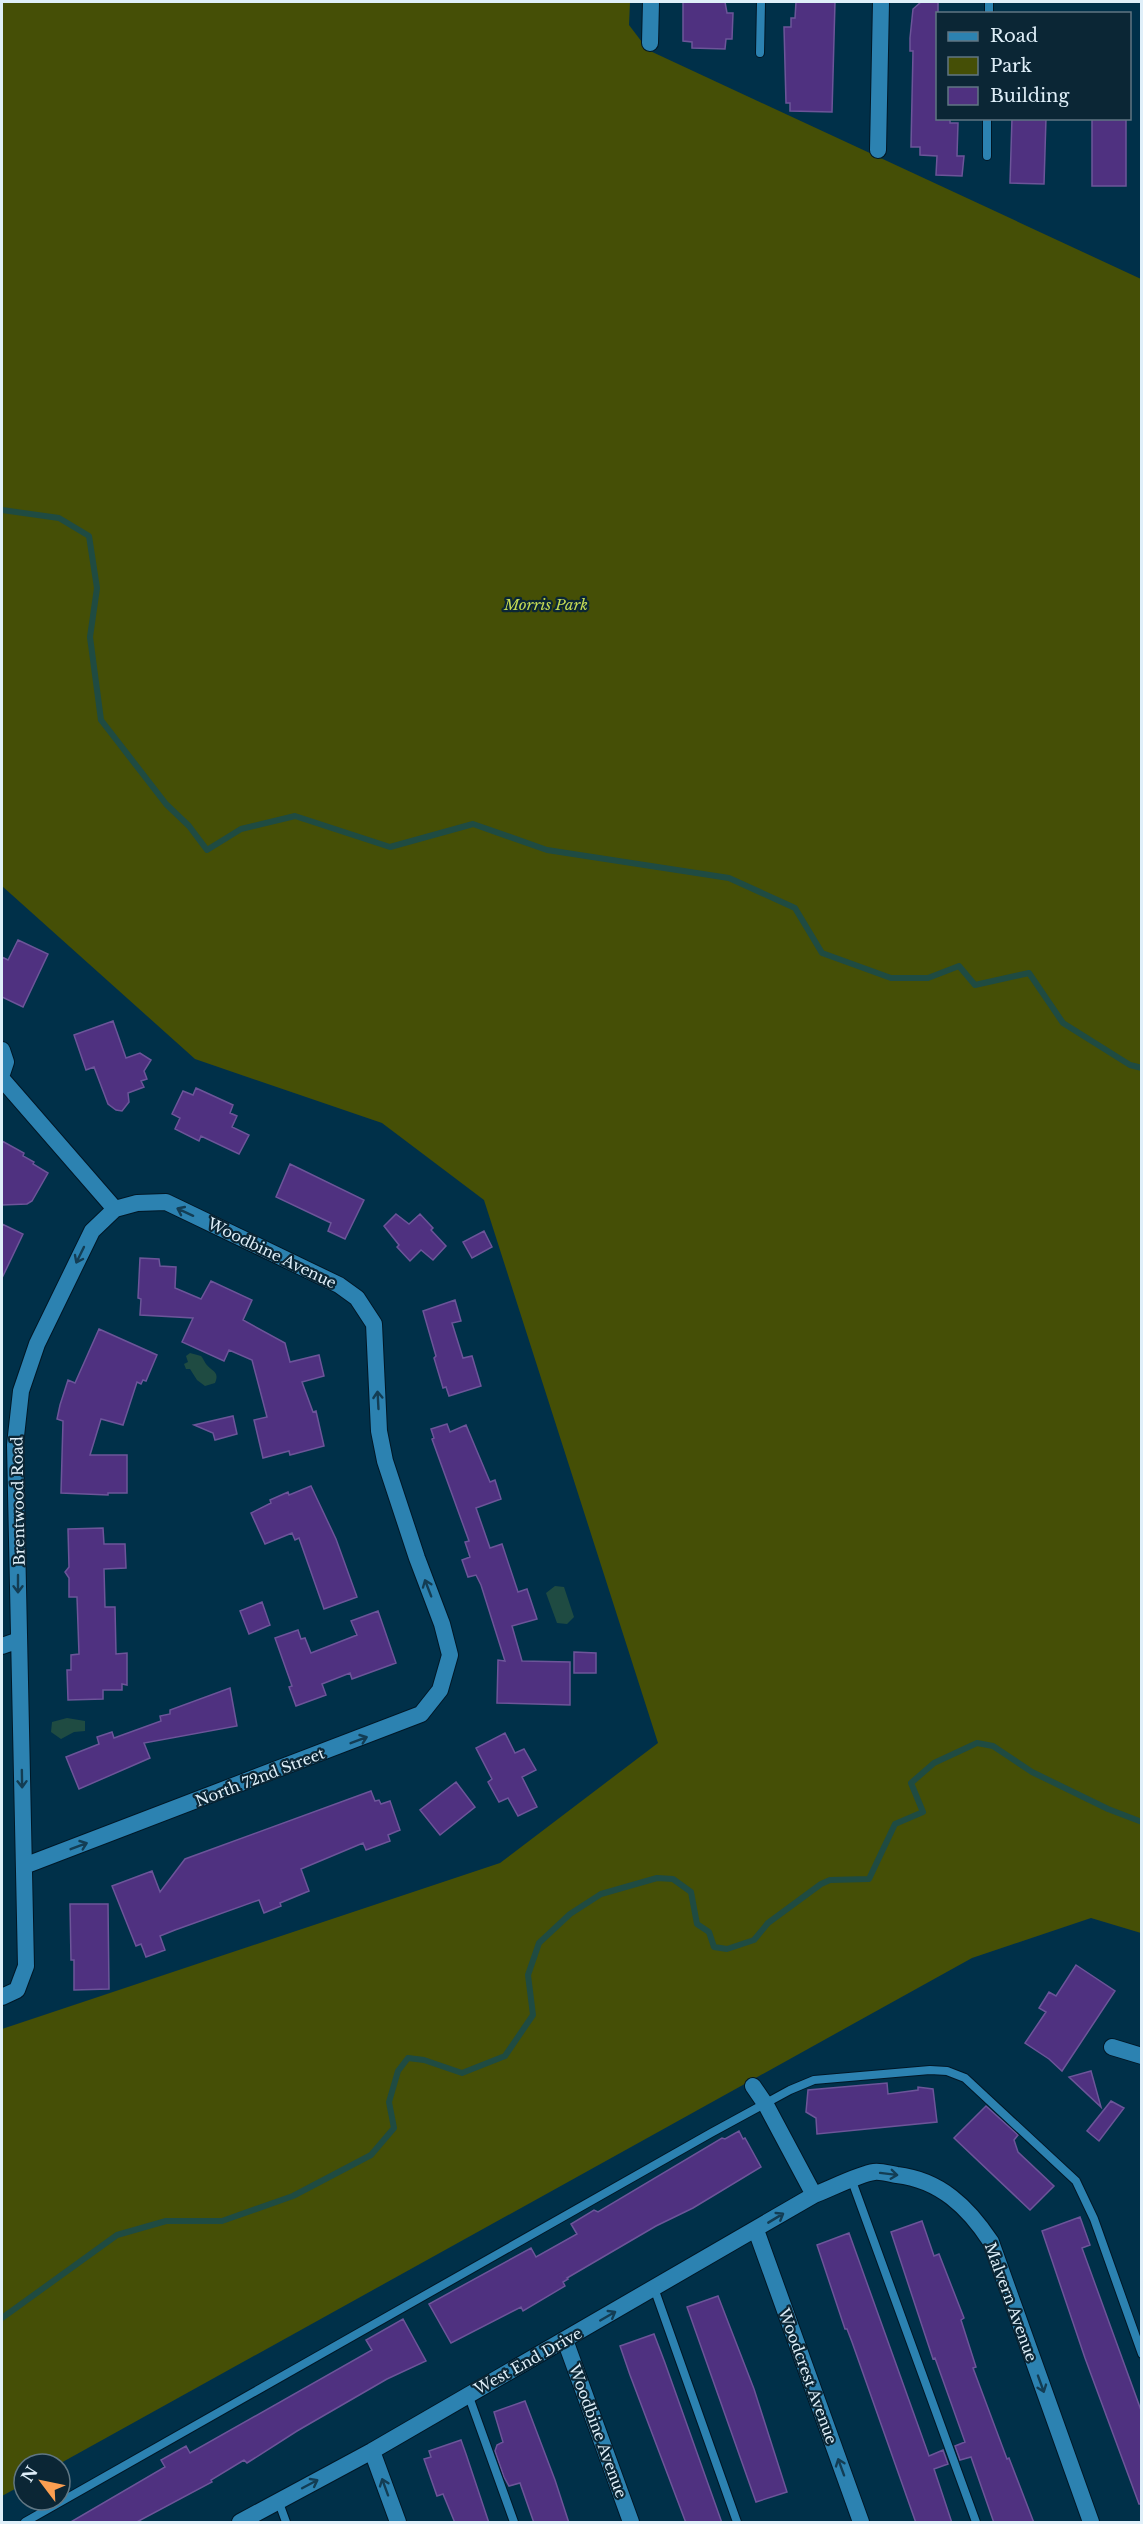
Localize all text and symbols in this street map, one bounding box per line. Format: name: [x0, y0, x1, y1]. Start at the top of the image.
legend: [936, 12, 1131, 120]
text: Road: [990, 25, 1038, 47]
text: Park: [990, 55, 1032, 77]
text: Building: [990, 85, 1069, 107]
park label: Morris Park: [503, 595, 588, 614]
one-way arrow: [177, 1205, 195, 1217]
street label: Woodbine Avenue: [204, 1213, 339, 1292]
one-way arrow: [74, 1246, 85, 1264]
one-way arrow: [372, 1391, 383, 1411]
street label: Brentwood Road: [7, 1436, 29, 1566]
one-way arrow: [13, 1574, 24, 1594]
one-way arrow: [422, 1579, 433, 1597]
one-way arrow: [349, 1733, 368, 1744]
street label: North 72nd Street: [193, 1743, 328, 1810]
one-way arrow: [16, 1769, 28, 1789]
one-way arrow: [69, 1839, 87, 1850]
one-way arrow: [878, 2168, 898, 2179]
one-way arrow: [767, 2211, 784, 2223]
street label: Malvern Avenue: [981, 2240, 1041, 2364]
street label: Woodcrest Avenue: [774, 2305, 841, 2447]
one-way arrow: [599, 2309, 616, 2321]
street label: West End Drive: [470, 2324, 585, 2399]
street label: Woodbine Avenue: [565, 2361, 631, 2500]
one-way arrow: [1037, 2374, 1048, 2393]
north arrow: [12, 2452, 72, 2512]
one-way arrow: [835, 2459, 846, 2477]
text: N: [17, 2462, 42, 2486]
one-way arrow: [300, 2477, 318, 2489]
one-way arrow: [378, 2478, 389, 2497]

